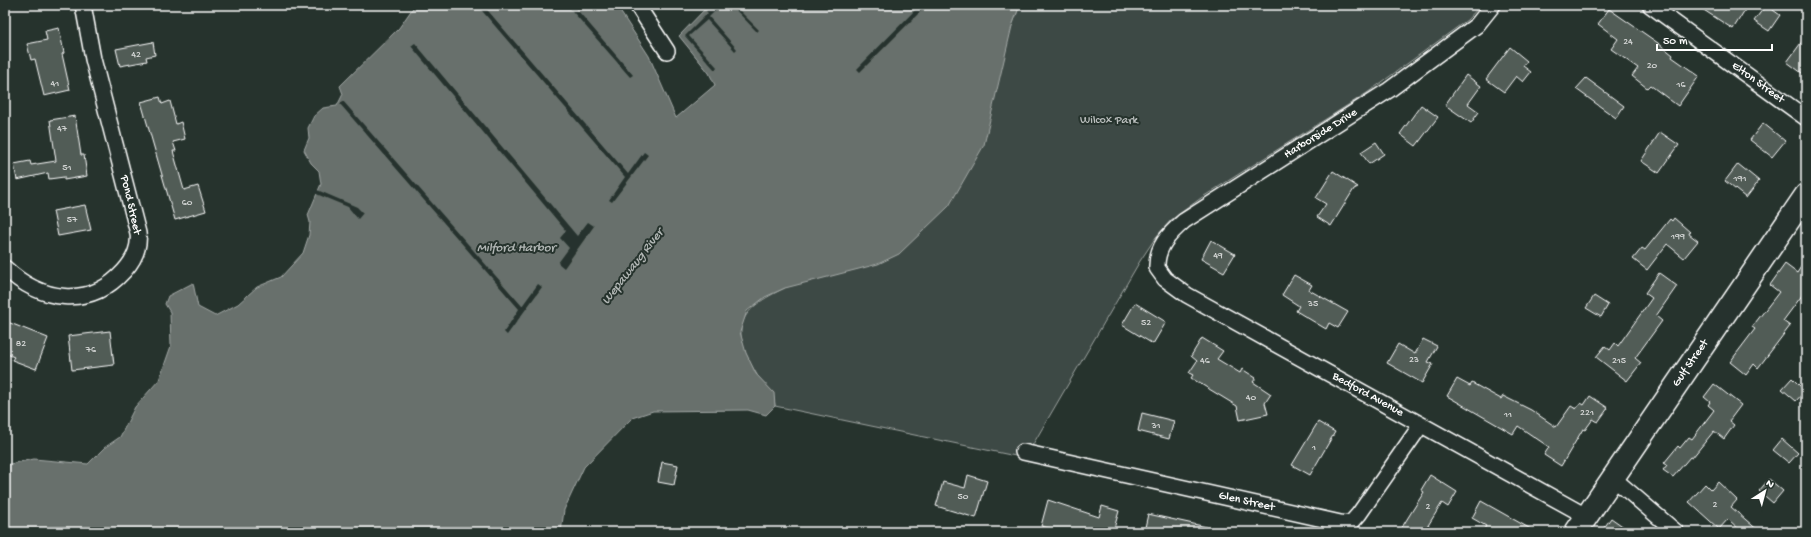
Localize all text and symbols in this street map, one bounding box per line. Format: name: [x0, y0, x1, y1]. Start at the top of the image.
scale bar: [1657, 26, 1772, 52]
text: 50 m: [1663, 35, 1688, 49]
house number: 24: [1623, 36, 1633, 48]
house number: 42: [131, 49, 141, 61]
street label: Elton Street: [1729, 59, 1788, 107]
house number: 20: [1647, 60, 1658, 72]
house number: 41: [51, 78, 59, 90]
house number: 16: [1675, 79, 1686, 91]
street label: Harborside Drive: [1282, 105, 1361, 162]
park label: Wilcox Park: [1080, 114, 1140, 128]
house number: 47: [57, 123, 68, 135]
house number: 51: [62, 162, 72, 174]
street label: Pond Street: [116, 173, 144, 237]
house number: 191: [1732, 173, 1747, 185]
house number: 60: [182, 197, 193, 209]
house number: 57: [67, 214, 78, 226]
water label: Wepawaug River: [599, 224, 669, 308]
house number: 199: [1670, 231, 1685, 243]
water label: Milford Harbor: [477, 241, 557, 256]
house number: 49: [1213, 250, 1223, 262]
house number: 35: [1307, 298, 1318, 310]
house number: 52: [1141, 317, 1151, 329]
street label: Gulf Street: [1670, 336, 1713, 390]
house number: 82: [16, 338, 26, 350]
house number: 76: [85, 344, 97, 356]
house number: 23: [1409, 354, 1419, 366]
house number: 46: [1200, 355, 1211, 367]
house number: 215: [1612, 355, 1626, 367]
street label: Bedford Avenue: [1329, 369, 1407, 421]
house number: 40: [1246, 392, 1257, 404]
house number: 221: [1580, 407, 1594, 419]
house number: 11: [1503, 409, 1512, 421]
house number: 31: [1150, 420, 1161, 432]
house number: 1: [1311, 442, 1316, 454]
north arrow: [1745, 471, 1785, 511]
text: N: [1763, 478, 1776, 491]
street label: Glen Street: [1217, 489, 1277, 515]
house number: 50: [958, 491, 969, 503]
house number: 2: [1713, 499, 1718, 511]
house number: 2: [1426, 501, 1431, 513]

